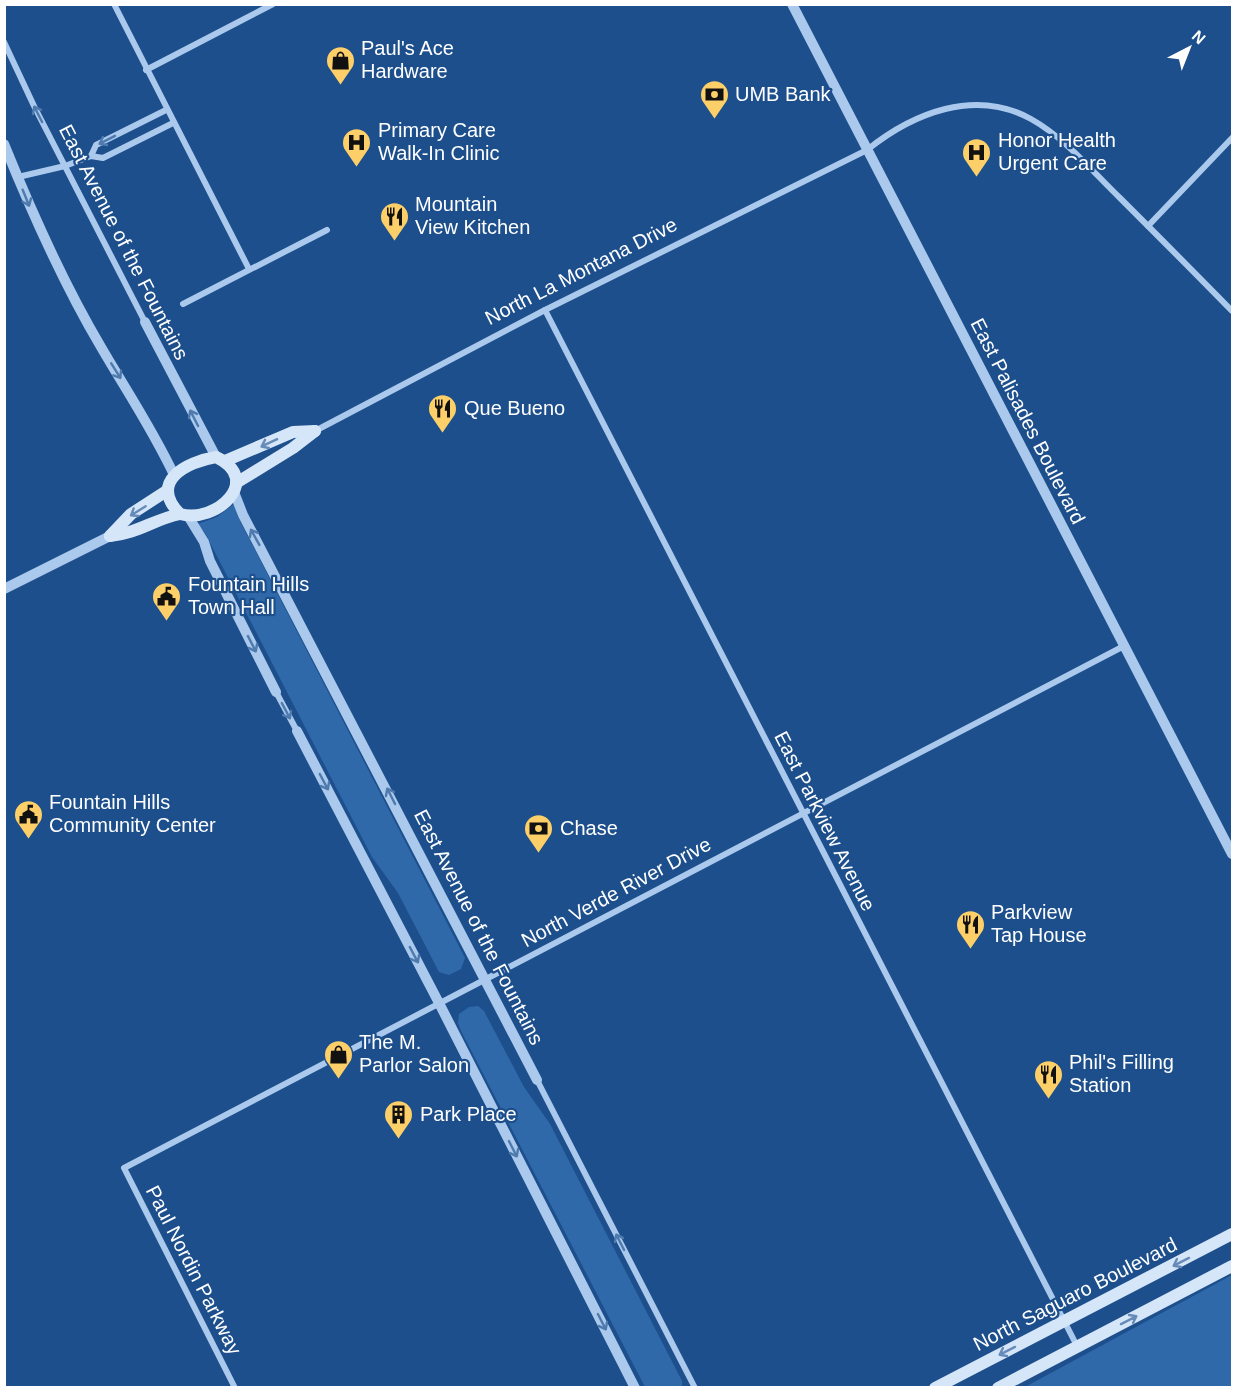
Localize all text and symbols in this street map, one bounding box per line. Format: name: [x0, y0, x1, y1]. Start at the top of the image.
north arrow: [1159, 18, 1219, 78]
text: N: [1189, 27, 1209, 47]
place label: Paul's Ace Hardware: [361, 37, 454, 82]
shop icon: Paul's Ace Hardware: [324, 44, 356, 86]
bank icon: UMB Bank: [698, 78, 730, 120]
place label: UMB Bank: [735, 83, 832, 105]
one-way arrow: [32, 105, 43, 123]
place label: Primary Care Walk-In Clinic: [378, 119, 500, 164]
street label: East Avenue of the Fountains: [55, 121, 193, 363]
hospital icon: Primary Care Walk-In Clinic: [341, 126, 373, 168]
place label: Honor Health Urgent Care: [998, 129, 1116, 174]
one-way arrow: [98, 135, 116, 146]
hospital icon: Honor Health Urgent Care: [961, 136, 993, 178]
one-way arrow: [21, 188, 32, 207]
place label: Mountain View Kitchen: [415, 193, 530, 238]
restaurant icon: Mountain View Kitchen: [378, 200, 410, 242]
street label: North La Montana Drive: [481, 213, 681, 329]
street label: East Palisades Boulevard: [966, 314, 1090, 528]
one-way arrow: [110, 362, 122, 379]
restaurant icon: Que Bueno: [427, 392, 459, 434]
place label: Que Bueno: [464, 397, 565, 419]
one-way arrow: [188, 410, 199, 428]
one-way arrow: [261, 438, 279, 450]
one-way arrow: [130, 506, 147, 518]
one-way arrow: [249, 529, 261, 546]
place label: Fountain Hills Town Hall: [188, 573, 309, 618]
public building icon: Fountain Hills Town Hall: [151, 580, 183, 622]
one-way arrow: [247, 634, 258, 652]
one-way arrow: [281, 702, 293, 720]
street label: East Parkview Avenue: [770, 728, 880, 914]
one-way arrow: [319, 773, 330, 791]
one-way arrow: [384, 788, 396, 806]
place label: Fountain Hills Community Center: [49, 791, 216, 836]
public building icon: Fountain Hills Community Center: [12, 798, 44, 840]
street label: East Avenue of the Fountains: [410, 806, 548, 1048]
bank icon: Chase: [523, 812, 555, 854]
place label: Chase: [560, 817, 618, 839]
street label: North Verde River Drive: [518, 833, 714, 951]
place label: Parkview Tap House: [991, 901, 1087, 946]
restaurant icon: Parkview Tap House: [954, 908, 986, 950]
one-way arrow: [409, 946, 420, 964]
place label: The M. Parlor Salon: [359, 1031, 469, 1076]
shop icon: The M. Parlor Salon: [322, 1038, 354, 1080]
place label: Phil's Filling Station: [1069, 1051, 1174, 1096]
restaurant icon: Phil's Filling Station: [1032, 1058, 1064, 1100]
building icon: Park Place: [383, 1098, 415, 1140]
place label: Park Place: [420, 1103, 517, 1125]
one-way arrow: [507, 1140, 519, 1157]
street label: Paul Nordin Parkway: [142, 1182, 246, 1358]
street label: North Saguaro Boulevard: [969, 1233, 1181, 1355]
one-way arrow: [614, 1234, 626, 1251]
one-way arrow: [1172, 1256, 1190, 1268]
one-way arrow: [597, 1313, 608, 1331]
one-way arrow: [1120, 1314, 1137, 1326]
one-way arrow: [999, 1345, 1017, 1357]

